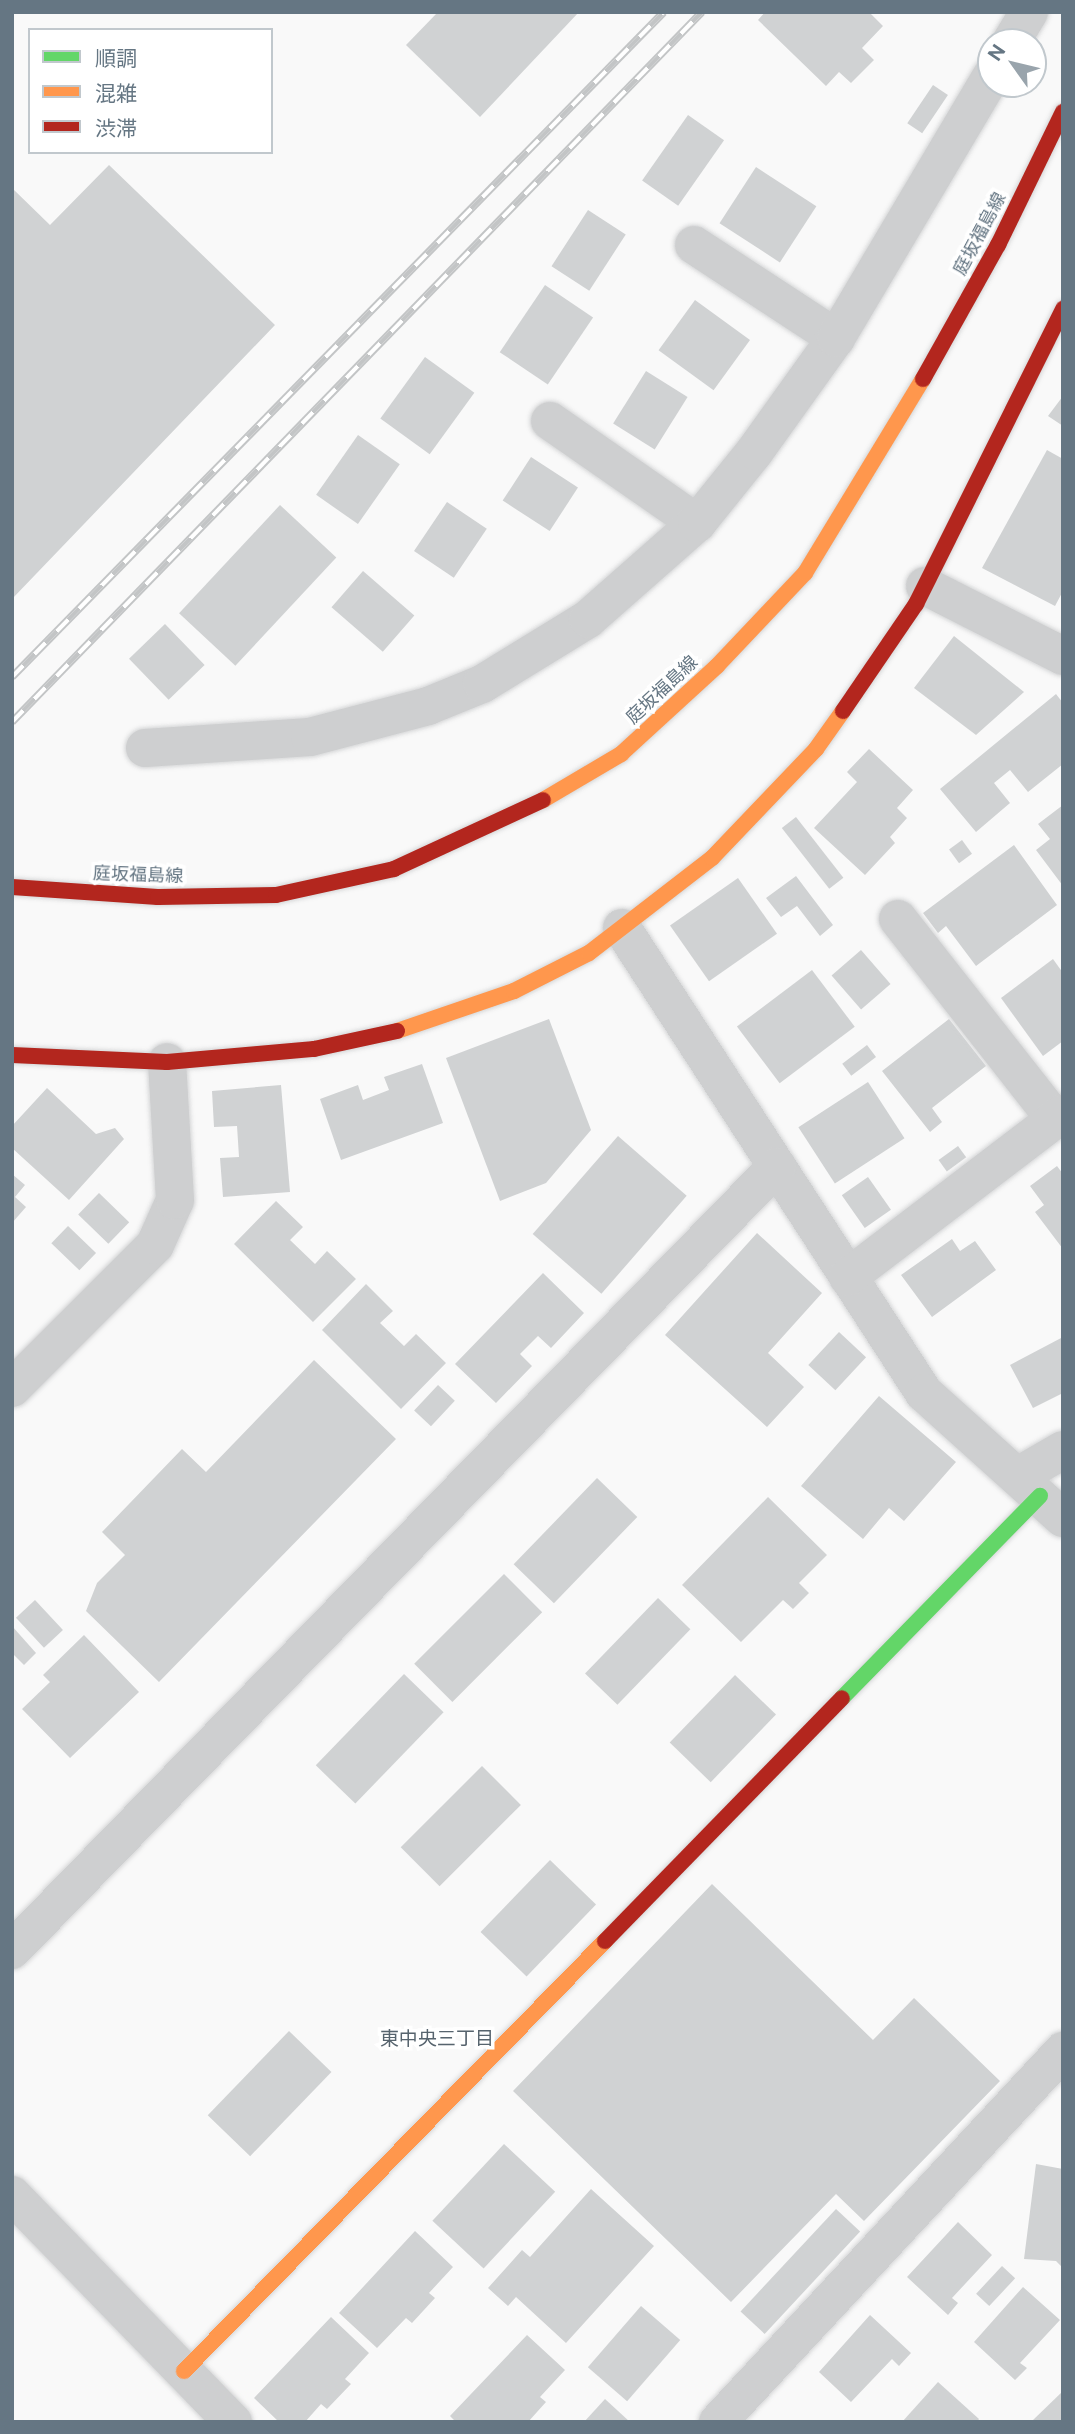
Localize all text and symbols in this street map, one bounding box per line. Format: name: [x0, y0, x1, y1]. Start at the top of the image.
legend: [28, 28, 273, 154]
north arrow: [977, 28, 1047, 98]
text: N: [983, 40, 1010, 65]
text: 順調: [95, 46, 137, 71]
text: 混雑: [95, 81, 137, 106]
text: 渋滞: [95, 116, 137, 141]
street label: 庭坂福島線: [949, 189, 1011, 279]
street label: 庭坂福島線: [622, 651, 702, 729]
street label: 庭坂福島線: [93, 863, 183, 887]
district label: 東中央三丁目: [380, 2028, 494, 2050]

